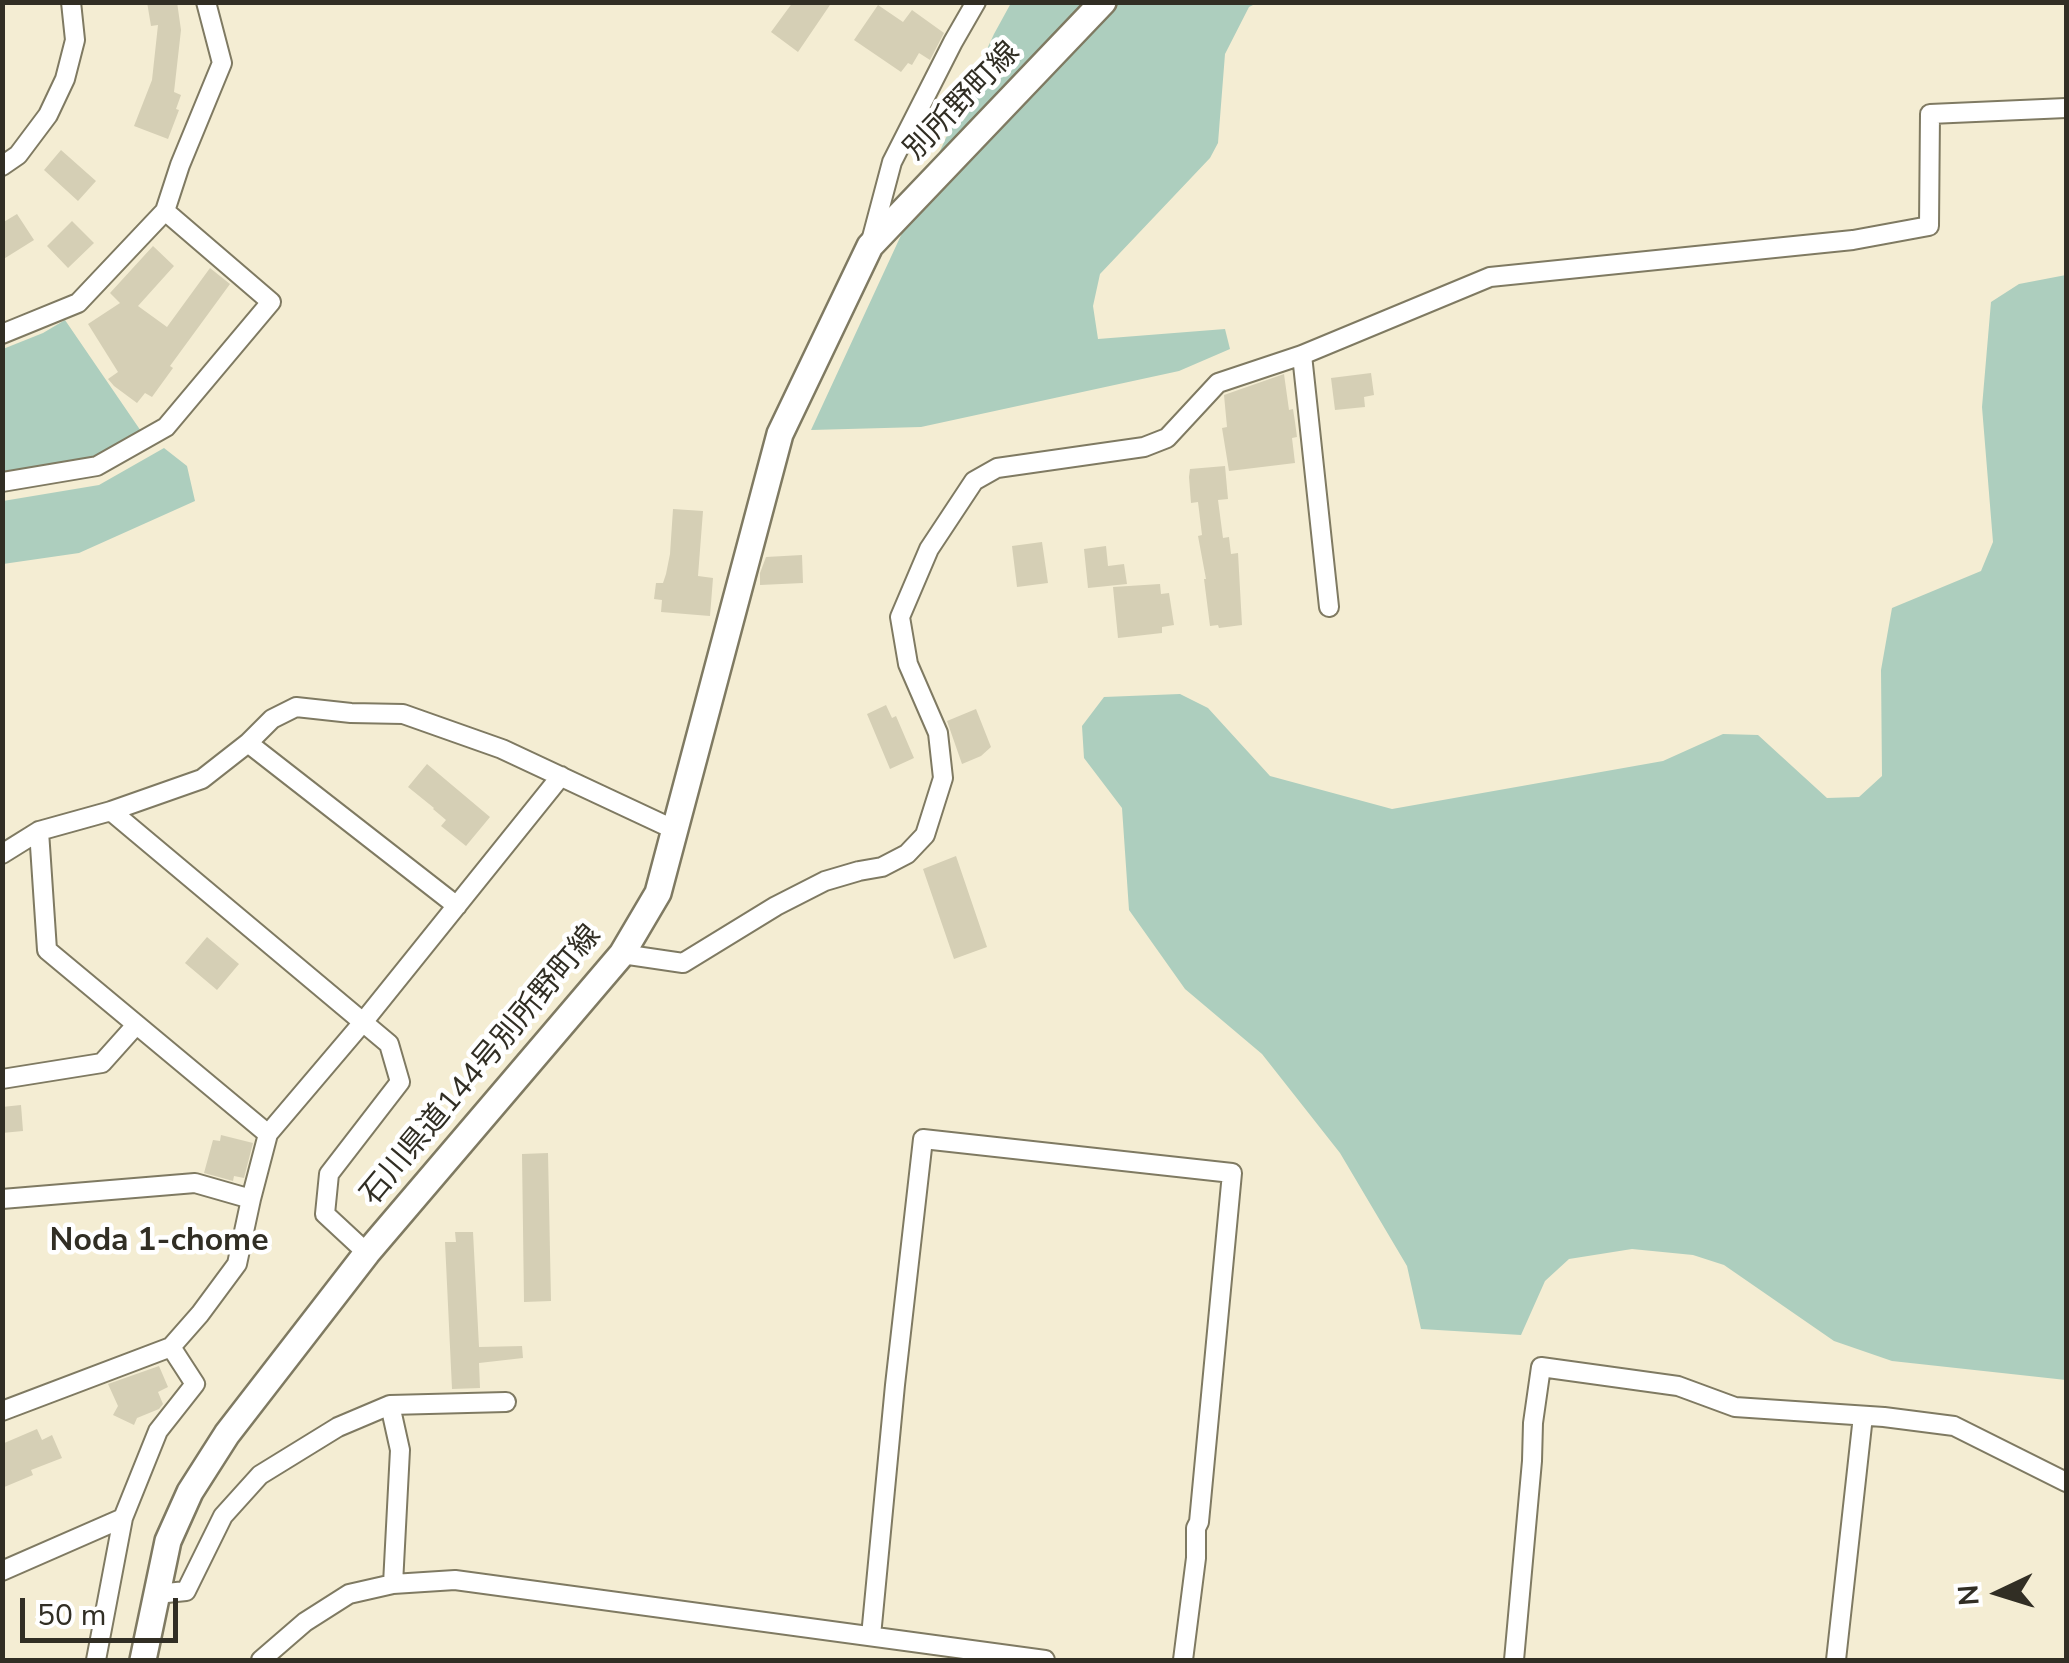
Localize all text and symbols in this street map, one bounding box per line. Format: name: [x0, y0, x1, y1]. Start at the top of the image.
street label: 別所野町線: [898, 36, 1028, 168]
street label: 石川県道144号別所野町線: [354, 919, 610, 1213]
district label: Noda 1-chome: [50, 1223, 268, 1261]
north arrow: [1949, 1543, 2049, 1643]
scale bar: [25, 1578, 182, 1640]
text: N: [1949, 1583, 1989, 1607]
text: 50 m: [37, 1595, 106, 1636]

